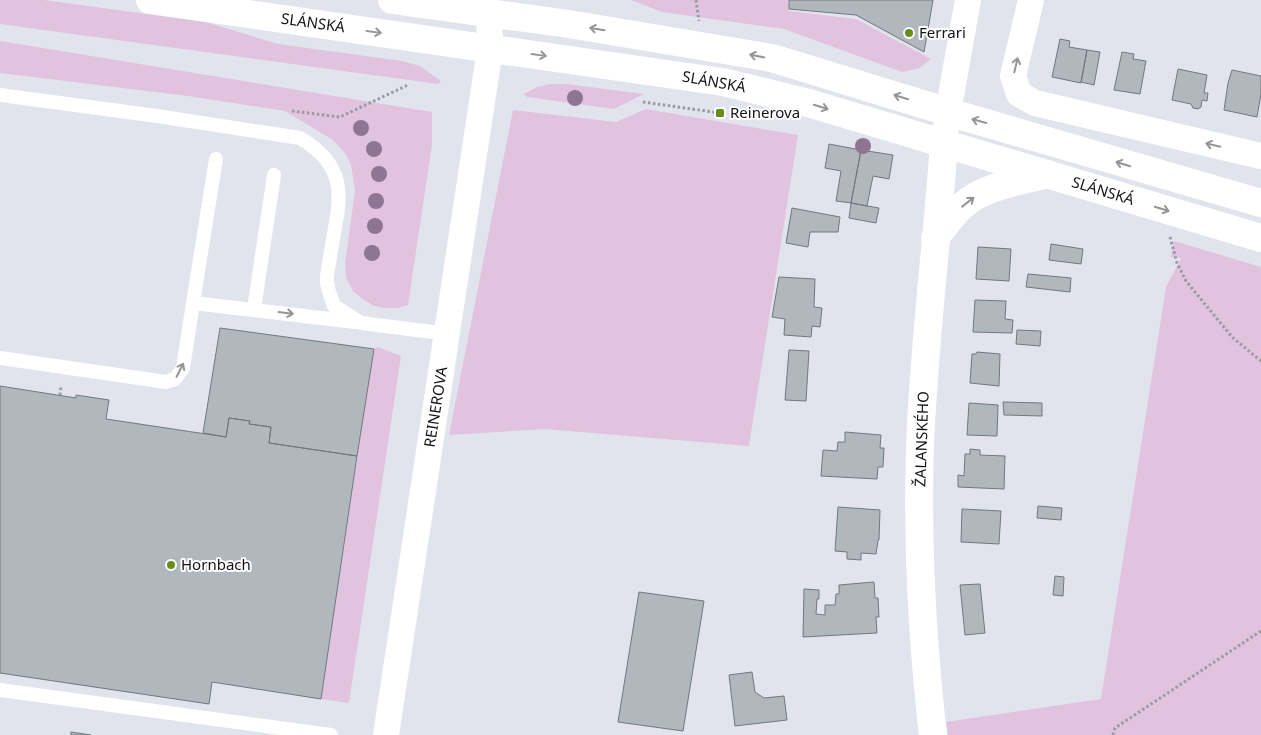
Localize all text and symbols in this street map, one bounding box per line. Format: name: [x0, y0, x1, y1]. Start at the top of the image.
street label: SLÁNSKÁ: [280, 8, 347, 36]
place label: Ferrari: [919, 22, 966, 42]
one-way arrow: [589, 23, 605, 33]
one-way arrow: [366, 27, 382, 37]
marker: Ferrari: [903, 27, 915, 39]
one-way arrow: [749, 50, 765, 60]
one-way arrow: [530, 51, 546, 61]
one-way arrow: [1012, 57, 1021, 73]
street label: SLÁNSKÁ: [681, 66, 748, 97]
one-way arrow: [894, 92, 910, 102]
place label: Reinerova: [730, 102, 800, 122]
one-way arrow: [812, 102, 828, 112]
marker: Reinerova: [714, 107, 726, 119]
one-way arrow: [972, 116, 988, 126]
one-way arrow: [1206, 140, 1222, 149]
one-way arrow: [1115, 158, 1131, 168]
street label: SLÁNSKÁ: [1070, 171, 1137, 209]
one-way arrow: [961, 197, 974, 208]
one-way arrow: [1154, 204, 1170, 214]
one-way arrow: [278, 308, 294, 318]
one-way arrow: [175, 362, 185, 377]
street label: REINEROVA: [419, 365, 451, 449]
street label: ŽALANSKÉHO: [909, 391, 933, 487]
place label: Hornbach: [181, 554, 251, 574]
marker: Hornbach: [165, 559, 177, 571]

